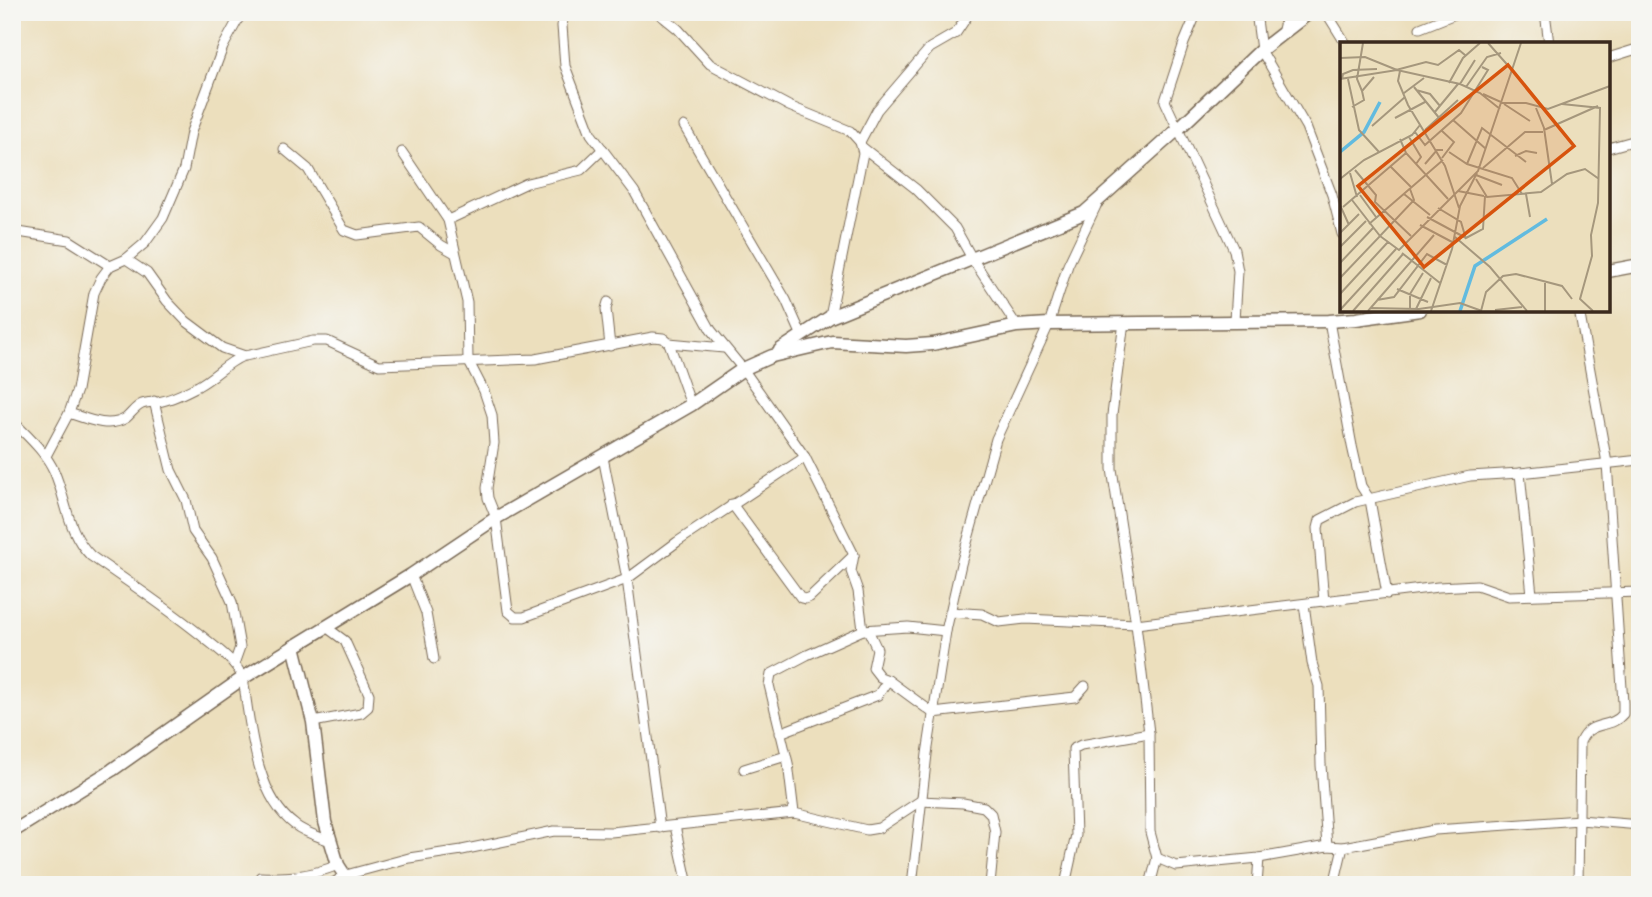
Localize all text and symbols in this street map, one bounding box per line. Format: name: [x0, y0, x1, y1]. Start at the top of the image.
inset map: [1340, 42, 1610, 312]

